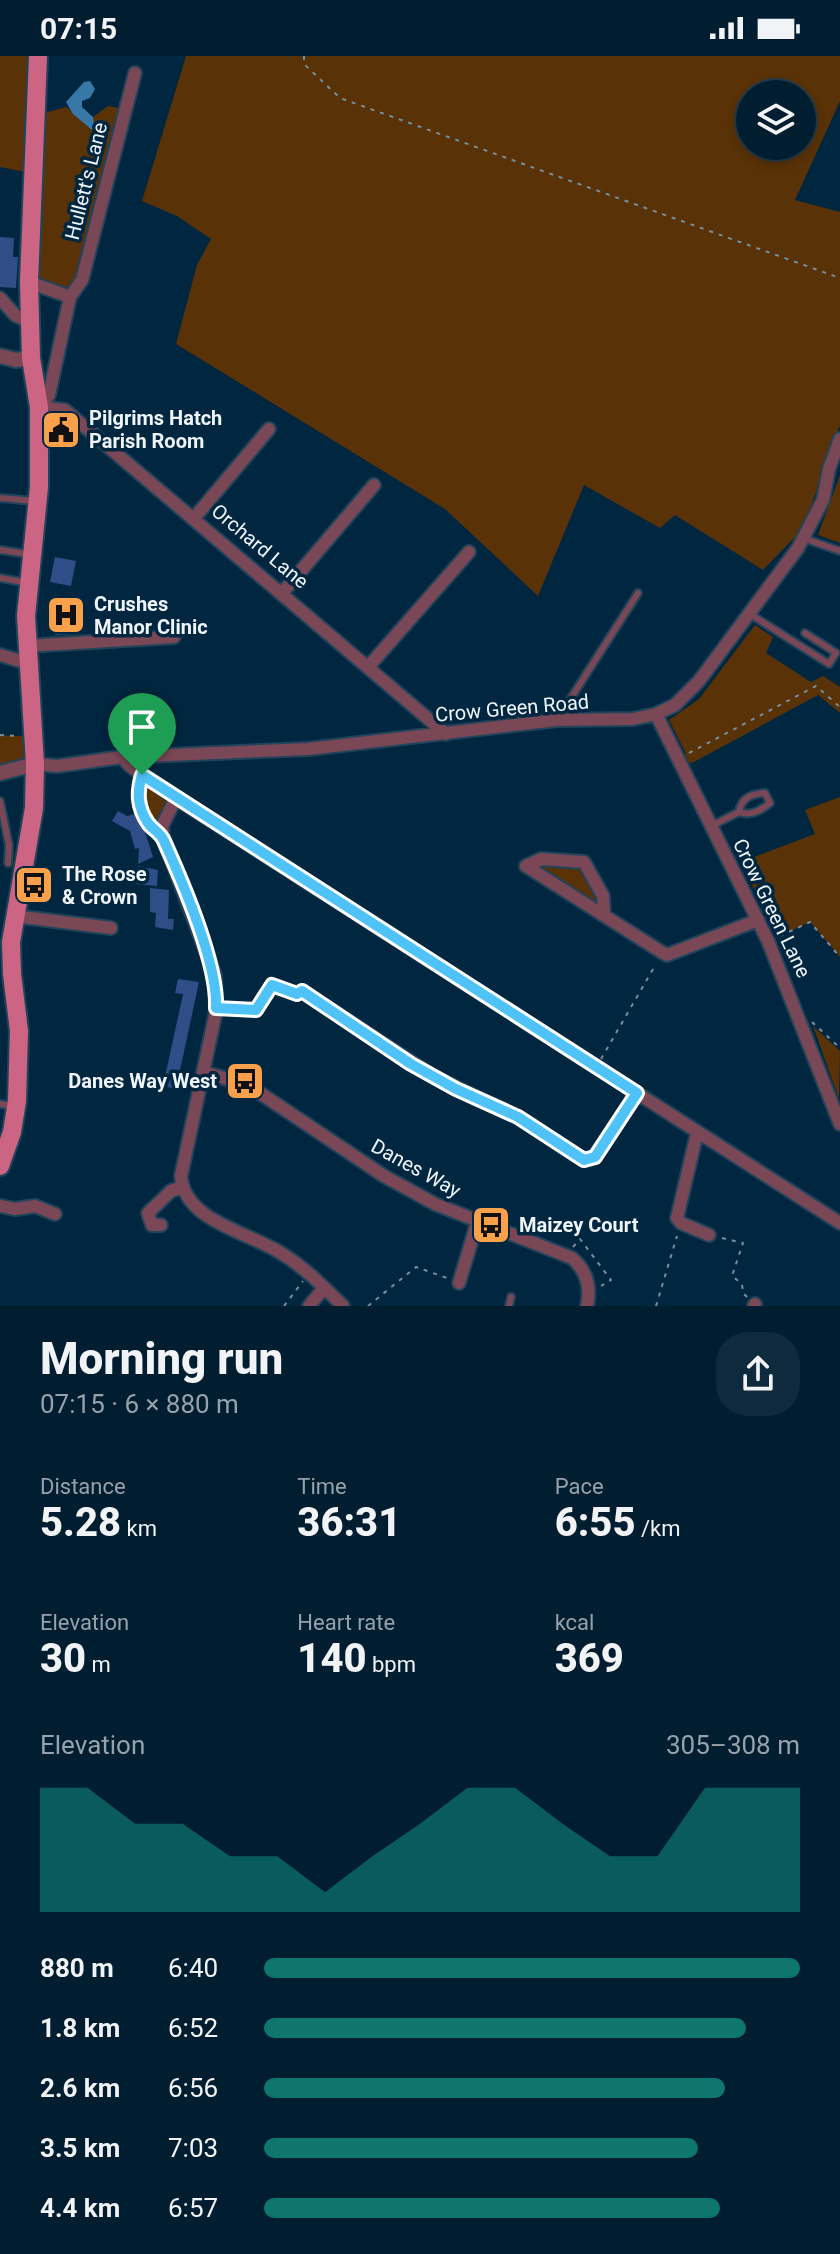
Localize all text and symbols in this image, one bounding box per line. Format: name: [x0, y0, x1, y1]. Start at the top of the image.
text: 07:15: [40, 11, 117, 46]
map controls: [736, 80, 816, 160]
button: layers: [736, 80, 816, 160]
street label: Hullett's Lane: [60, 120, 112, 242]
place label: Pilgrims Hatch Parish Room: [89, 406, 222, 453]
public building icon: Pilgrims Hatch Parish Room: [40, 409, 82, 451]
street label: Orchard Lane: [207, 499, 313, 593]
place label: Crushes Manor Clinic: [94, 592, 208, 639]
hospital icon: Crushes Manor Clinic: [45, 594, 87, 636]
street label: Crow Green Road: [434, 689, 590, 727]
pin: [108, 693, 176, 775]
icon: arrive: [120, 705, 164, 749]
street label: Crow Green Lane: [728, 835, 816, 981]
place label: The Rose & Crown: [62, 862, 147, 909]
bus stop icon: The Rose & Crown: [13, 864, 55, 906]
bus stop icon: Danes Way West: [224, 1060, 266, 1102]
place label: Danes Way West: [68, 1069, 217, 1093]
street label: Danes Way: [367, 1134, 465, 1203]
bus stop icon: Maizey Court: [470, 1204, 512, 1246]
place label: Maizey Court: [519, 1213, 639, 1237]
button: share: [716, 1332, 800, 1416]
text: Morning run: [40, 1333, 283, 1385]
text: 07:15 · 6 × 880 m: [40, 1389, 239, 1419]
text: Distance: [40, 1474, 126, 1499]
text: Time: [297, 1474, 347, 1499]
text: Pace: [555, 1474, 604, 1499]
text: 5.28: [40, 1499, 121, 1546]
text: 36:31: [297, 1499, 401, 1546]
text: 6:55: [555, 1499, 636, 1546]
text: km: [121, 1516, 157, 1541]
text: /km: [636, 1516, 680, 1541]
text: Elevation: [40, 1610, 129, 1635]
text: Heart rate: [297, 1610, 395, 1635]
text: kcal: [555, 1610, 594, 1635]
text: 30: [40, 1635, 86, 1682]
text: 140: [297, 1635, 367, 1682]
text: 369: [555, 1635, 624, 1682]
text: m: [86, 1652, 111, 1677]
text: bpm: [367, 1652, 416, 1677]
text: Elevation: [40, 1730, 145, 1760]
text: 305–308 m: [666, 1730, 800, 1760]
text: 880 m: [40, 1953, 114, 1983]
text: 6:40: [168, 1953, 218, 1983]
text: 1.8 km: [40, 2013, 120, 2043]
text: 6:52: [168, 2013, 218, 2043]
text: 2.6 km: [40, 2073, 120, 2103]
text: 6:56: [168, 2073, 218, 2103]
text: 3.5 km: [40, 2133, 120, 2163]
text: 7:03: [168, 2133, 218, 2163]
text: 4.4 km: [40, 2193, 120, 2223]
text: 6:57: [168, 2193, 218, 2223]

